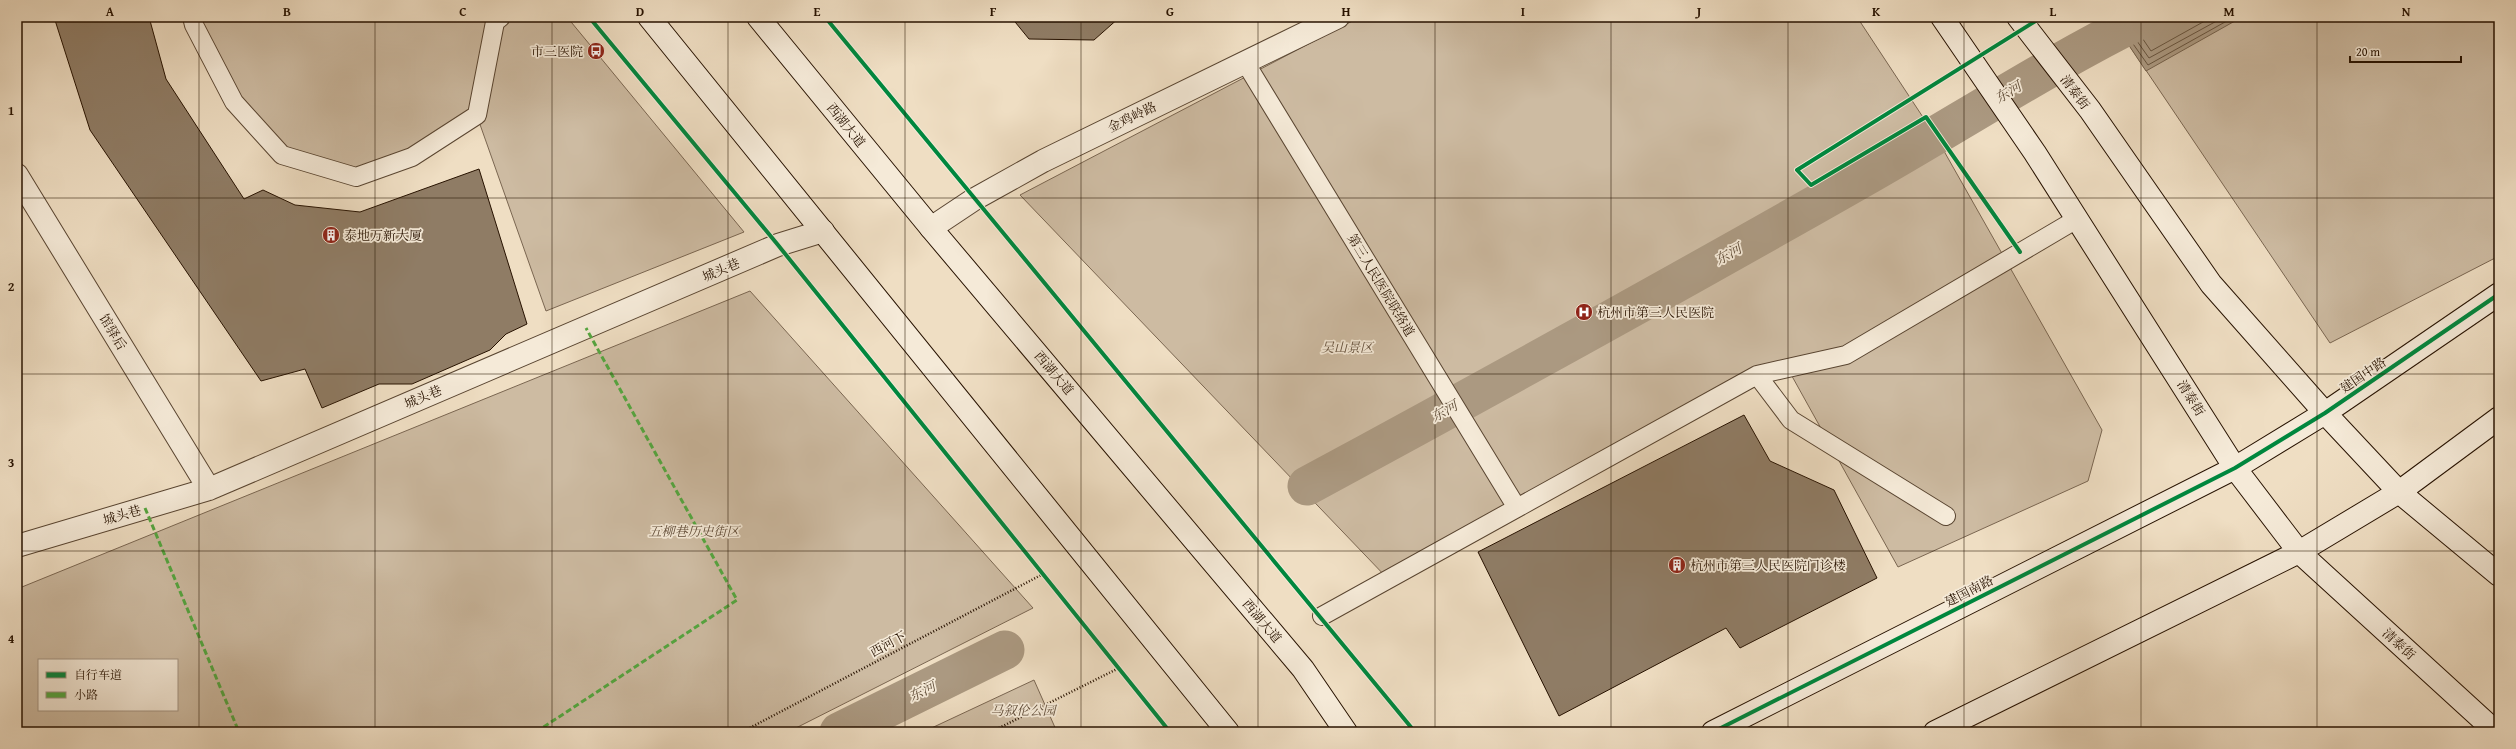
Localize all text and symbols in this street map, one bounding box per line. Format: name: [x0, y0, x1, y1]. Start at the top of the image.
text: A: [106, 2, 115, 21]
text: B: [283, 2, 291, 21]
text: C: [459, 2, 467, 21]
text: D: [636, 2, 644, 21]
text: E: [814, 2, 821, 21]
text: F: [990, 2, 997, 21]
text: G: [1166, 2, 1174, 21]
text: H: [1341, 2, 1351, 21]
text: I: [1521, 2, 1525, 21]
text: J: [1695, 2, 1702, 21]
text: K: [1872, 2, 1881, 21]
text: L: [2050, 2, 2057, 21]
text: M: [2223, 2, 2235, 21]
text: N: [2402, 2, 2411, 21]
scale bar: [2350, 38, 2461, 64]
bus stop icon: 市三医院: [586, 41, 606, 61]
place label: 市三医院: [531, 42, 583, 61]
text: 20 m: [2356, 43, 2380, 60]
street label: 清泰街: [2056, 71, 2094, 113]
water label: 东河: [1991, 75, 2028, 108]
street label: 金鸡岭路: [1104, 97, 1160, 137]
street label: 西湖大道: [822, 99, 870, 151]
text: 1: [8, 101, 14, 120]
building icon: 泰地万新大厦: [321, 225, 341, 245]
place label: 泰地万新大厦: [344, 226, 422, 245]
street label: 第三人民医院联络道: [1343, 230, 1419, 340]
water label: 东河: [1711, 237, 1748, 270]
street label: 城头巷: [699, 254, 743, 286]
text: 2: [8, 277, 15, 296]
hospital icon: 杭州市第三人民医院: [1574, 302, 1594, 322]
place label: 杭州市第三人民医院: [1597, 303, 1714, 322]
street label: 馆驿后: [95, 310, 131, 354]
park label: 吴山景区: [1321, 338, 1375, 357]
street label: 西湖大道: [1030, 347, 1078, 399]
street label: 建国中路: [2336, 353, 2390, 397]
street label: 清泰街: [2173, 376, 2209, 420]
street label: 城头巷: [401, 381, 445, 413]
water label: 东河: [1427, 394, 1464, 427]
text: 3: [8, 453, 14, 472]
street label: 城头巷: [101, 500, 143, 530]
park label: 五柳巷历史街区: [648, 522, 741, 541]
building icon: 杭州市第三人民医院门诊楼: [1667, 555, 1687, 575]
place label: 杭州市第三人民医院门诊楼: [1690, 556, 1846, 575]
street label: 建国南路: [1942, 571, 1996, 611]
street label: 西湖大道: [1238, 595, 1286, 647]
street label: 清泰街: [2378, 624, 2420, 664]
street label: 西河下: [866, 626, 910, 662]
text: 4: [8, 629, 15, 648]
legend: [38, 659, 178, 711]
text: 自行车道: [74, 666, 122, 683]
water label: 东河: [905, 675, 942, 706]
text: 小路: [74, 686, 98, 703]
park label: 马叙伦公园: [990, 701, 1057, 720]

